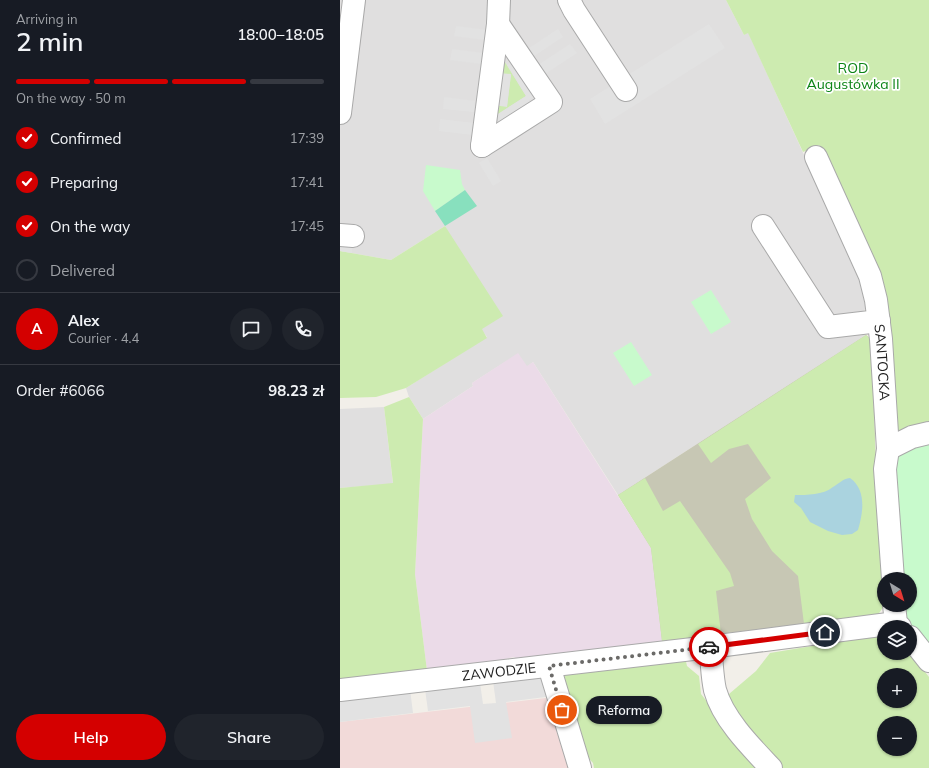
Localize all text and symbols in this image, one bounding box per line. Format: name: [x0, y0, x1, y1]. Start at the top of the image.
text: Arriving in: [16, 11, 78, 27]
text: 2 min: [16, 25, 84, 58]
text: 18:00–18:05: [237, 25, 324, 44]
park label: ROD Augustówka II: [806, 59, 900, 93]
text: On the way · 50 m: [16, 90, 126, 106]
icon: check: [16, 127, 38, 149]
text: Confirmed: [50, 129, 121, 148]
text: 17:39: [290, 130, 324, 146]
icon: check: [16, 171, 38, 193]
text: Preparing: [50, 173, 118, 192]
text: 17:41: [290, 174, 324, 190]
icon: check: [16, 215, 38, 237]
text: On the way: [50, 217, 130, 236]
text: 17:45: [290, 218, 324, 234]
text: Delivered: [50, 261, 115, 280]
button: chat: [230, 308, 272, 350]
button: phone: [282, 308, 324, 350]
text: Alex: [68, 311, 100, 330]
text: A: [31, 319, 43, 338]
street label: SANTOCKA: [870, 323, 894, 402]
text: Courier · 4.4: [68, 330, 139, 346]
text: Order #6066: [16, 381, 104, 400]
text: 98.23 zł: [268, 381, 324, 400]
north arrow: [877, 572, 917, 612]
map controls: [877, 572, 917, 756]
pin: [808, 615, 842, 649]
button: layers: [877, 620, 917, 660]
icon: home: [814, 621, 836, 643]
courier: [689, 627, 729, 667]
icon: car: [698, 636, 720, 658]
street label: ZAWODZIE: [461, 658, 537, 685]
button: +: [877, 668, 917, 708]
pin: [545, 693, 579, 727]
callout: Reforma: [586, 696, 662, 724]
icon: bag: [551, 699, 573, 721]
text: Reforma: [598, 702, 650, 718]
button: Help: [16, 714, 166, 760]
button: Share: [174, 714, 324, 760]
button: −: [877, 716, 917, 756]

